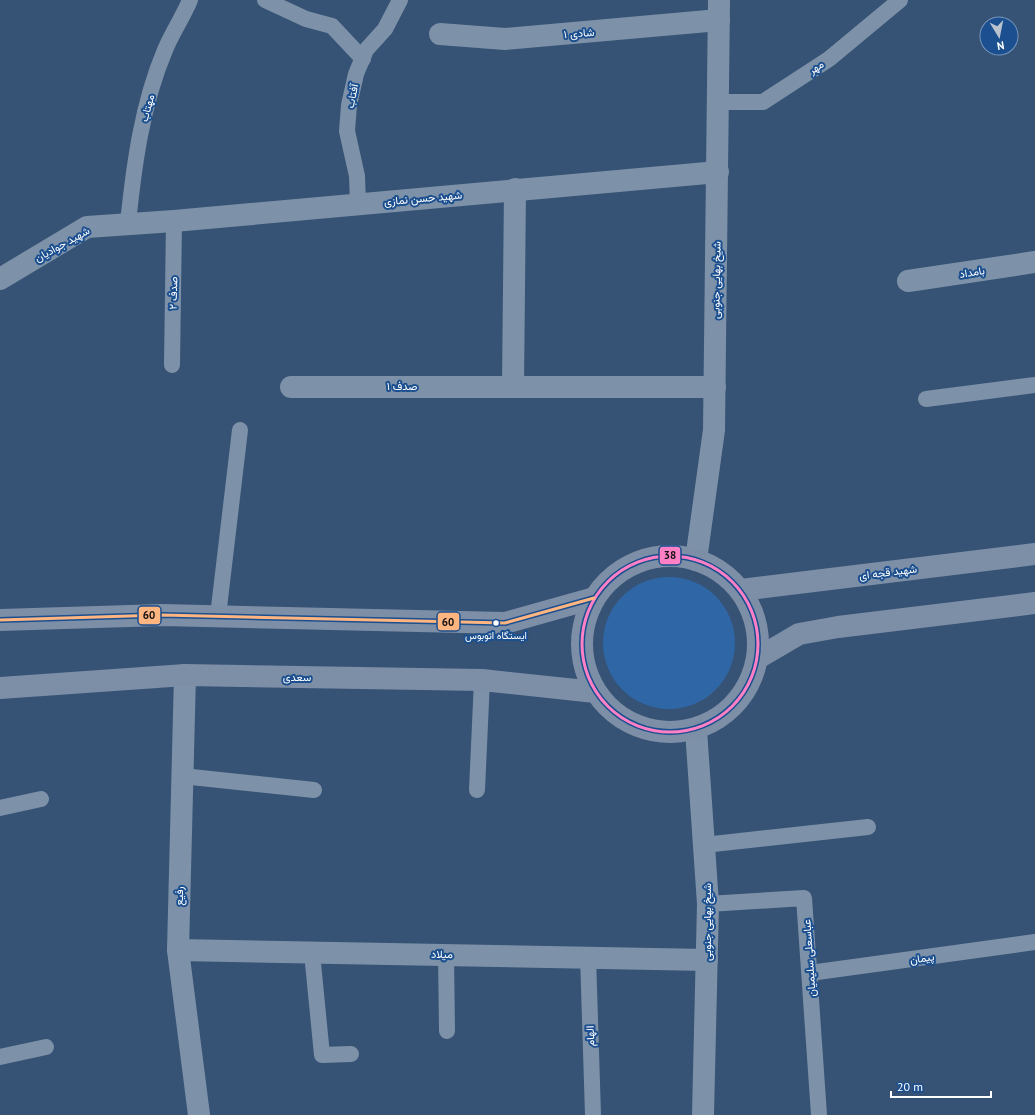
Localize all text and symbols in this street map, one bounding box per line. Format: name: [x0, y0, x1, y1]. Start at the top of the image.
north arrow: [979, 16, 1019, 56]
street label: شادی ۱: [563, 25, 595, 41]
text: N: [996, 38, 1006, 53]
street label: مهر: [805, 57, 826, 78]
street label: آفتاب: [343, 81, 361, 109]
street label: مهتاب: [137, 93, 157, 123]
street label: شهید حسن نمازی: [383, 188, 463, 208]
street label: شهید جوادیان: [32, 223, 92, 265]
street label: شیخ بهایی جنوبی: [708, 241, 725, 319]
street label: بامداد: [958, 263, 986, 281]
street label: صدف ۲: [166, 276, 180, 310]
street label: صدف ۱: [387, 379, 417, 393]
line badge: 38: [659, 546, 681, 565]
text: 38: [664, 548, 676, 562]
street label: شهید قجه ای: [858, 561, 918, 583]
line badge: 60: [138, 606, 161, 625]
text: 60: [143, 608, 155, 622]
line badge: 60: [437, 612, 460, 631]
text: 60: [442, 615, 454, 629]
marker: ایستگاه اتوبوس: [491, 618, 501, 628]
place label: ایستگاه اتوبوس: [465, 629, 527, 642]
street label: سعدی: [283, 670, 312, 684]
street label: شیخ بهایی جنوبی: [700, 883, 715, 961]
street label: رفیع: [172, 886, 187, 906]
street label: عباسعلی سلیمیان: [799, 918, 819, 997]
street label: میلاد: [431, 947, 453, 961]
street label: پیمان: [909, 949, 935, 968]
street label: الهام: [583, 1025, 598, 1047]
scale bar: [891, 1073, 991, 1099]
text: 20 m: [897, 1079, 923, 1094]

